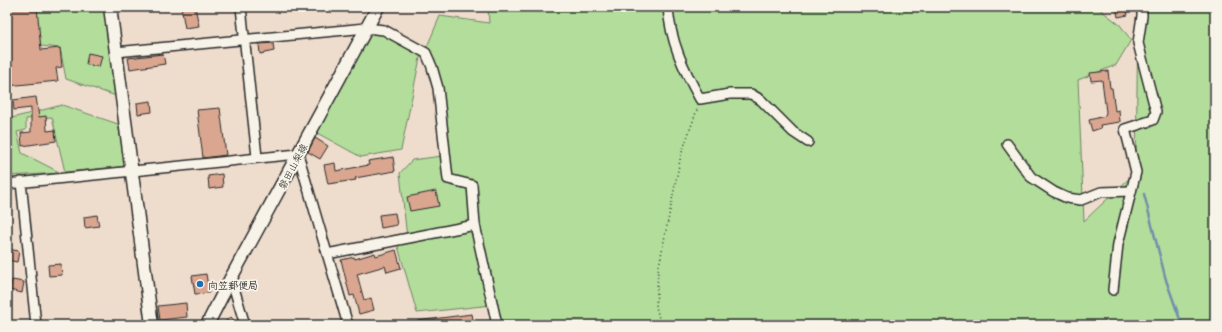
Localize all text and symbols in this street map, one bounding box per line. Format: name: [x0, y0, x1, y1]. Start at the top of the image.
street label: 磐田山梨線: [274, 140, 310, 192]
place label: 向笠郵便局: [208, 277, 258, 292]
marker: 向笠郵便局: [195, 279, 205, 289]

